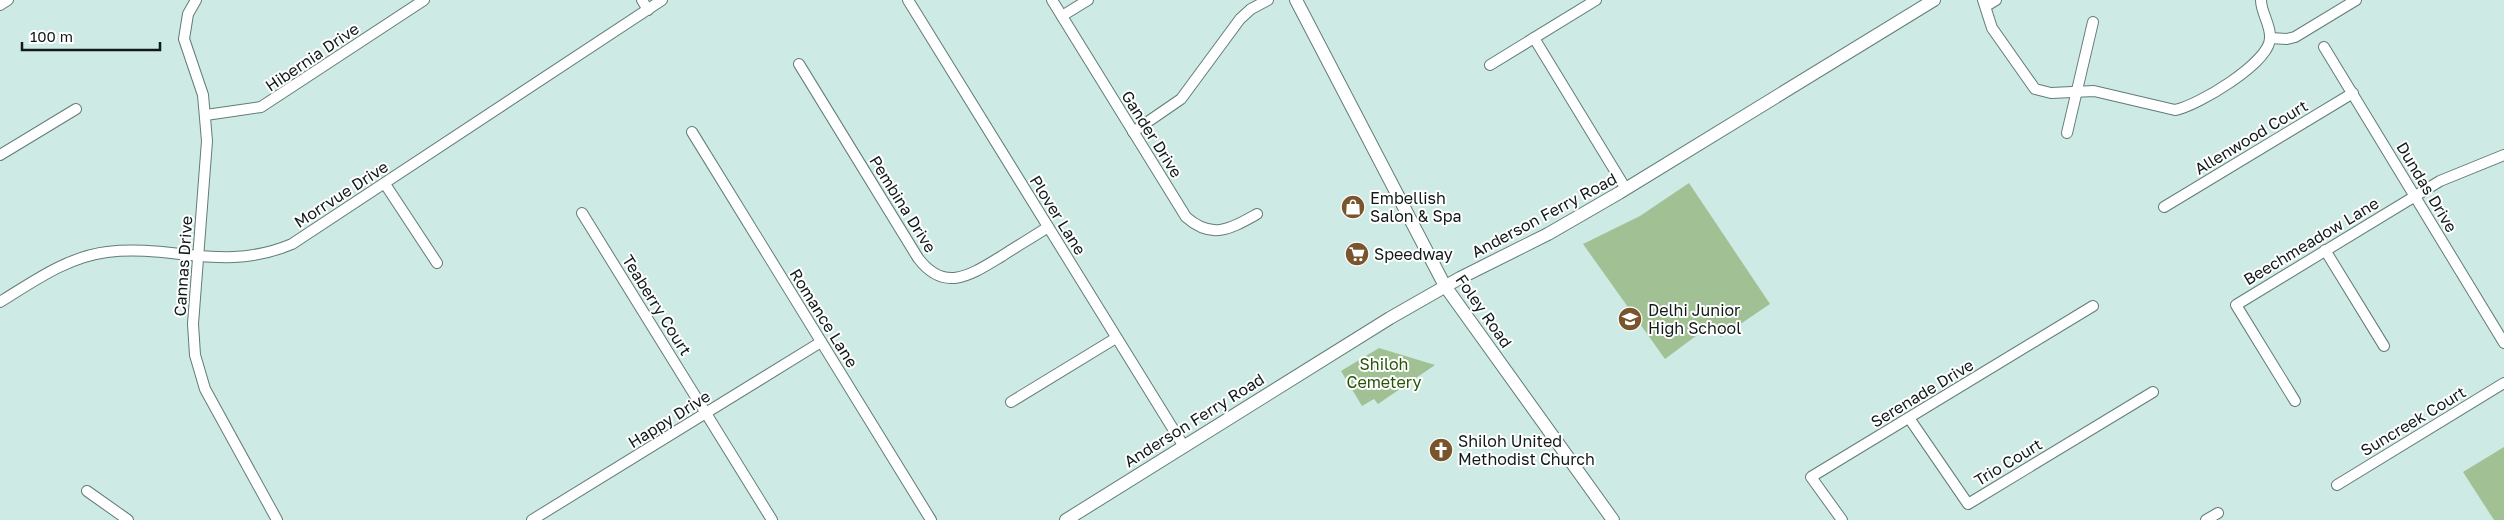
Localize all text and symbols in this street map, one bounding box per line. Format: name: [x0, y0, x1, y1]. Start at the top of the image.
street label: Hibernia Drive: [261, 18, 363, 96]
scale bar: [22, 20, 160, 52]
text: 100 m: [30, 27, 73, 45]
street label: Gander Drive: [1117, 87, 1187, 181]
street label: Allenwood Court: [2191, 95, 2311, 179]
street label: Dundas Drive: [2392, 138, 2462, 236]
street label: Pembina Drive: [865, 152, 941, 256]
street label: Morrvue Drive: [290, 156, 392, 232]
street label: Anderson Ferry Road: [1468, 168, 1620, 262]
street label: Plover Lane: [1026, 171, 1090, 259]
place label: Embellish Salon & Spa: [1370, 188, 1462, 226]
street label: Beechmeadow Lane: [2240, 193, 2382, 289]
shop icon: Embellish Salon & Spa: [1340, 194, 1366, 220]
street label: Cannas Drive: [170, 215, 196, 317]
supermarket icon: Speedway: [1344, 241, 1370, 267]
place label: Speedway: [1374, 244, 1453, 264]
street label: Teaberry Court: [618, 251, 696, 359]
street label: Romance Lane: [786, 265, 862, 371]
street label: Foley Road: [1451, 270, 1517, 352]
place label: Delhi Junior High School: [1648, 300, 1741, 338]
school or university icon: Delhi Junior High School: [1617, 306, 1643, 332]
park label: Shiloh Cemetery: [1347, 354, 1422, 392]
street label: Serenade Drive: [1867, 354, 1977, 432]
street label: Anderson Ferry Road: [1120, 369, 1268, 471]
street label: Suncreek Court: [2357, 382, 2469, 460]
street label: Happy Drive: [624, 386, 714, 452]
place label: Shiloh United Methodist Church: [1458, 431, 1595, 469]
street label: Trio Court: [1970, 434, 2046, 490]
church icon: Shiloh United Methodist Church: [1428, 437, 1454, 463]

